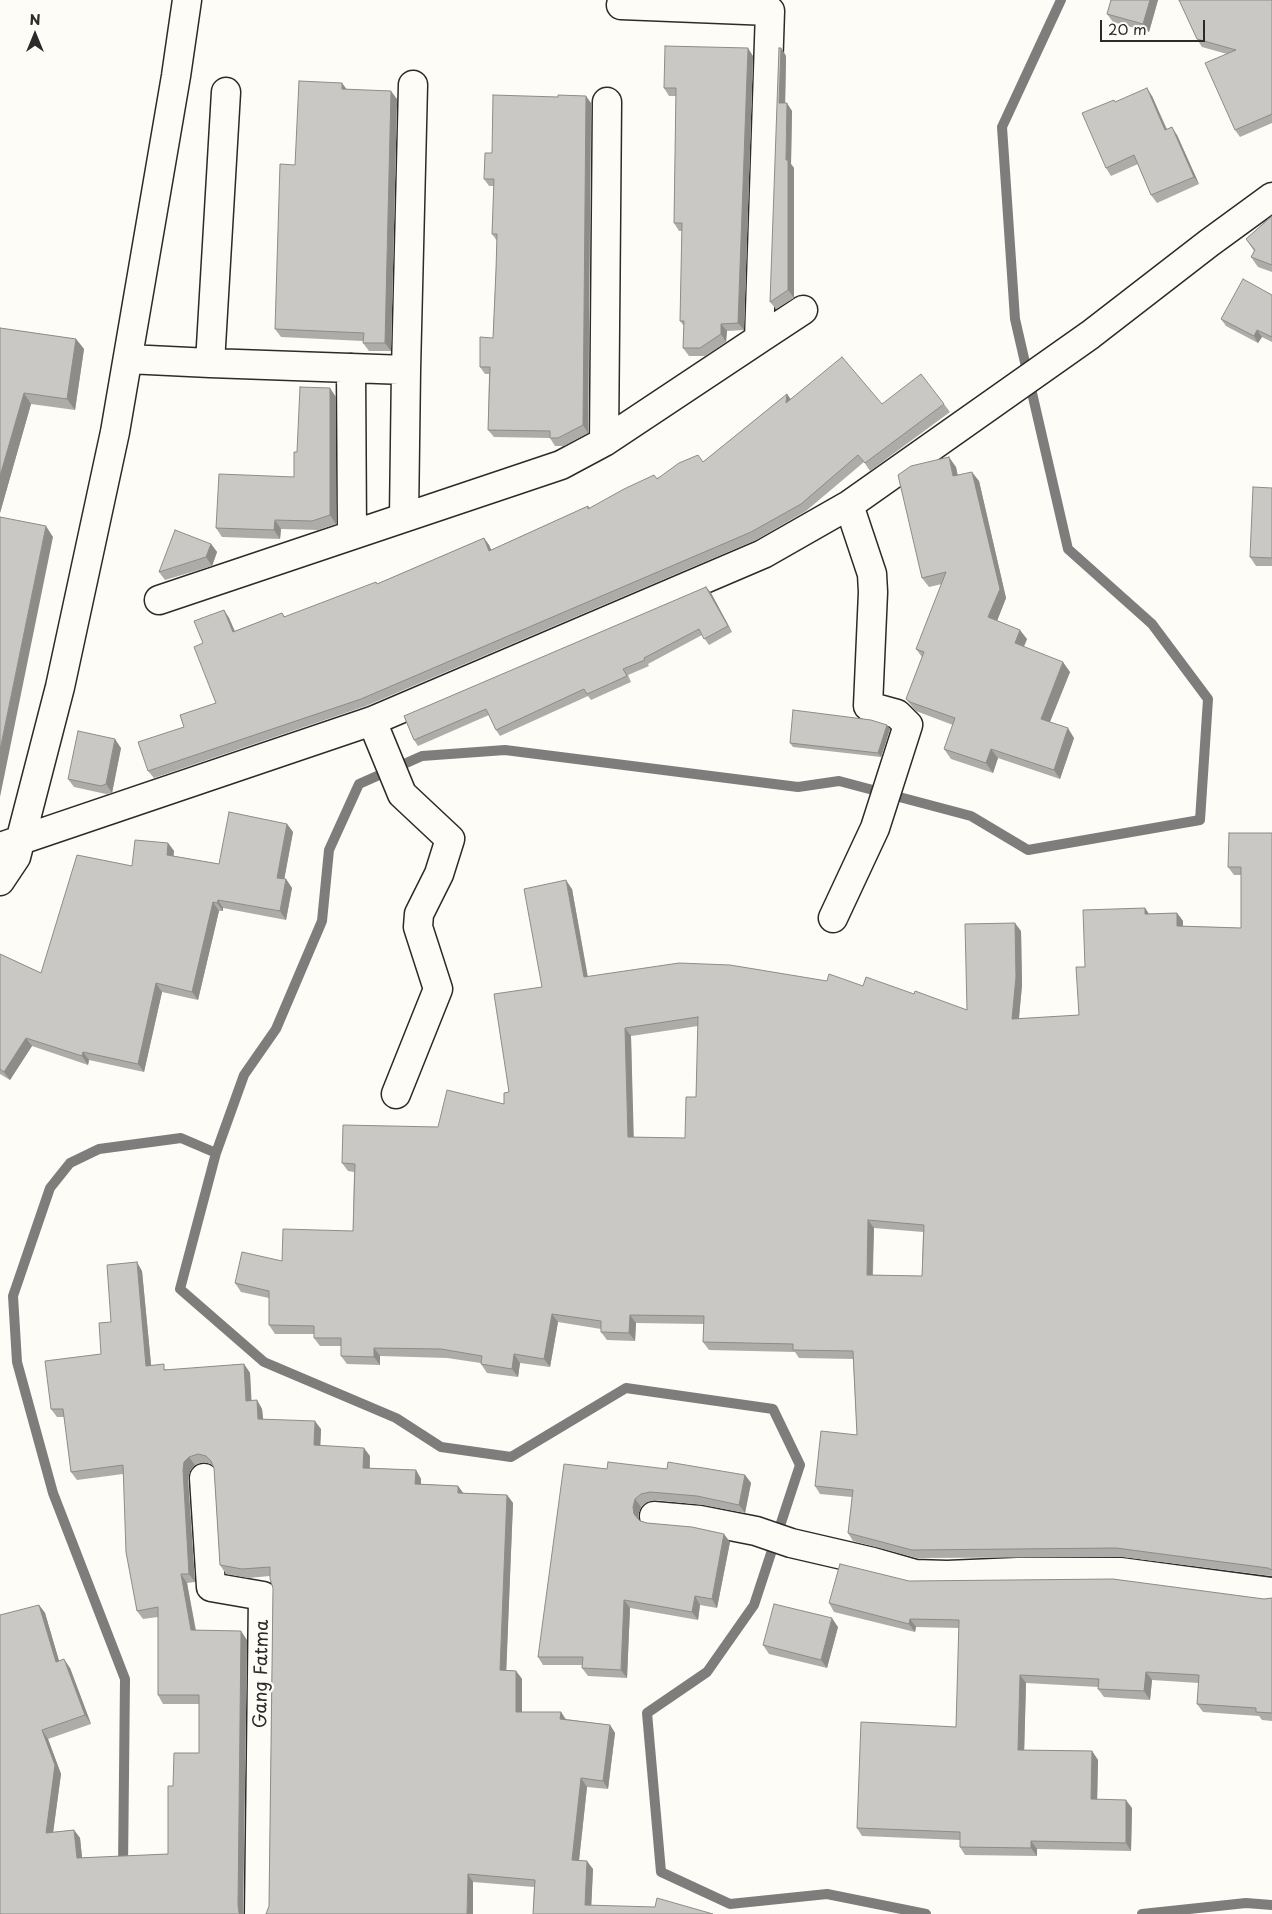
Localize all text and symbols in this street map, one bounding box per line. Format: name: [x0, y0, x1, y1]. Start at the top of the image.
text: N: [29, 9, 41, 30]
north arrow: [10, 10, 60, 60]
scale bar: [1102, 10, 1207, 42]
text: 20 m: [1108, 17, 1147, 40]
street label: Gang Fatma: [250, 1620, 274, 1728]

